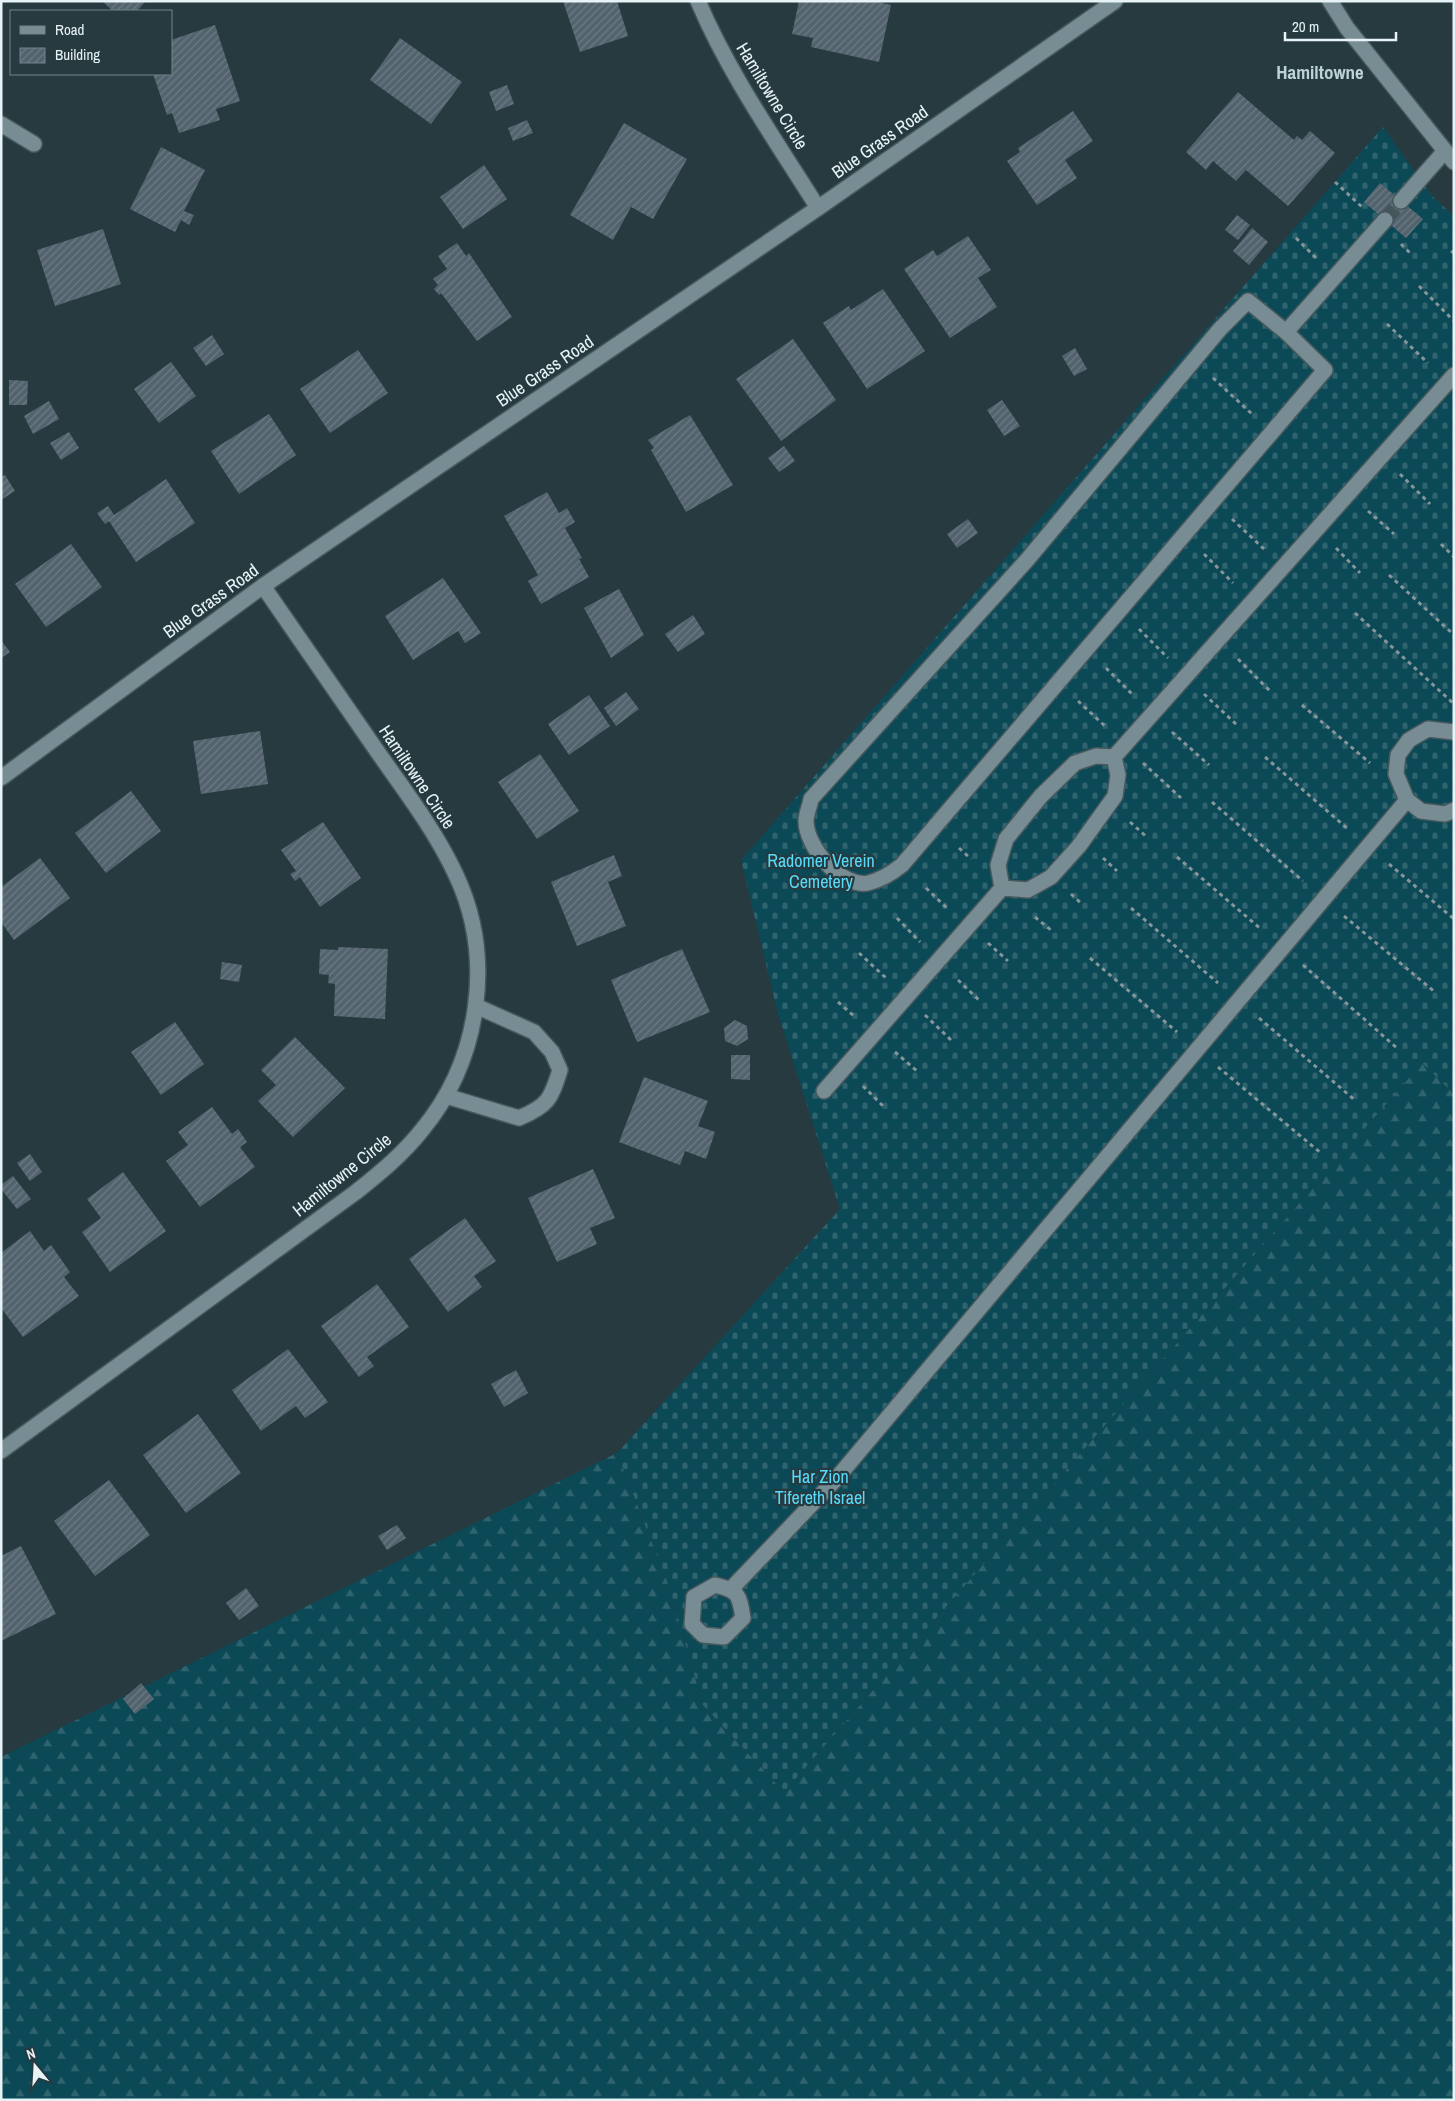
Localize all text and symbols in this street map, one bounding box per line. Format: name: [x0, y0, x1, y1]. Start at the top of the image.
legend: [10, 10, 172, 75]
scale bar: [1285, 10, 1396, 42]
text: 20 m: [1292, 16, 1319, 37]
text: Road: [55, 19, 84, 40]
street label: Hamiltowne Circle: [731, 38, 814, 154]
text: Building: [55, 44, 100, 65]
district label: Hamiltowne: [1276, 59, 1364, 85]
street label: Blue Grass Road: [827, 99, 933, 184]
street label: Blue Grass Road: [491, 329, 598, 412]
street label: Blue Grass Road: [158, 557, 264, 644]
street label: Hamiltowne Circle: [373, 720, 461, 834]
park label: Radomer Verein Cemetery: [767, 848, 875, 894]
street label: Hamiltowne Circle: [287, 1127, 396, 1222]
park label: Har Zion Tifereth Israel: [775, 1464, 865, 1510]
north arrow: [10, 2041, 60, 2091]
text: N: [24, 2044, 38, 2063]

